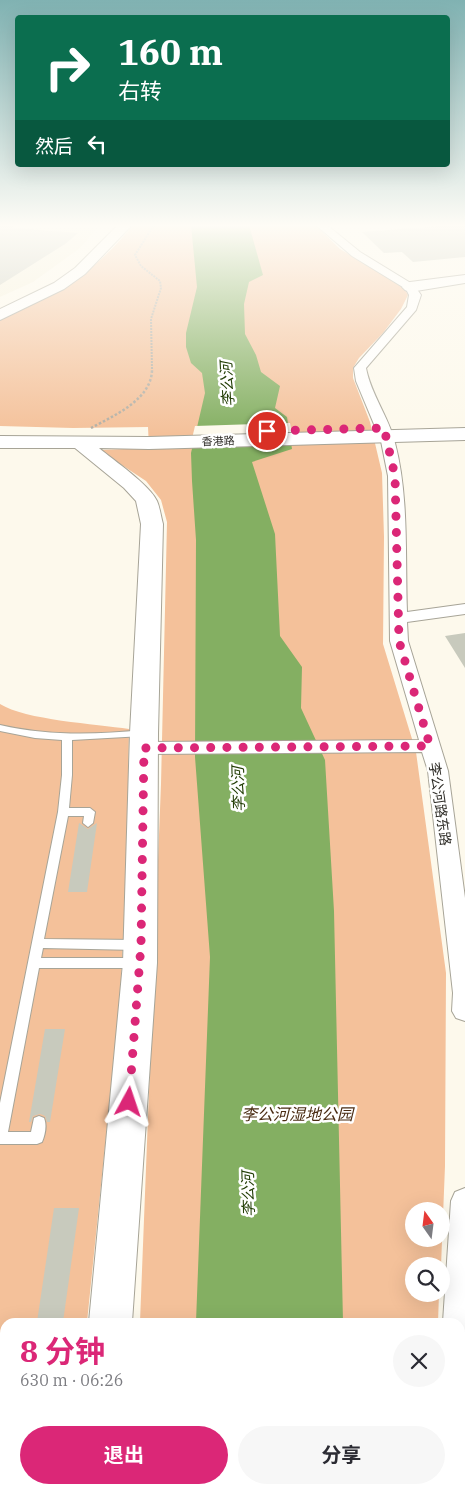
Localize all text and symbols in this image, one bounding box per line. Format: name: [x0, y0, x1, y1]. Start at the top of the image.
text: 160 m: [118, 29, 223, 75]
icon: right: [35, 35, 100, 100]
text: 右转: [118, 76, 162, 105]
icon: left: [83, 130, 111, 158]
text: 然后: [35, 134, 73, 158]
water label: 李公河: [216, 358, 238, 407]
pin: [246, 410, 288, 452]
icon: arrive: [253, 417, 281, 445]
street label: 香港路: [201, 433, 235, 449]
street label: 李公河路东路: [425, 761, 455, 847]
water label: 李公河: [228, 763, 248, 812]
position arrow: [102, 1075, 154, 1127]
park label: 李公河湿地公园: [241, 1104, 355, 1124]
water label: 李公河: [238, 1168, 258, 1217]
north arrow: [405, 1202, 450, 1248]
map controls: [405, 1202, 450, 1302]
button: search: [405, 1257, 450, 1302]
text: 8 分钟: [20, 1331, 105, 1370]
button: close: [393, 1335, 445, 1387]
text: 630 m · 06:26: [20, 1370, 123, 1390]
button: 退出: [20, 1426, 228, 1484]
button: 分享: [238, 1426, 445, 1484]

